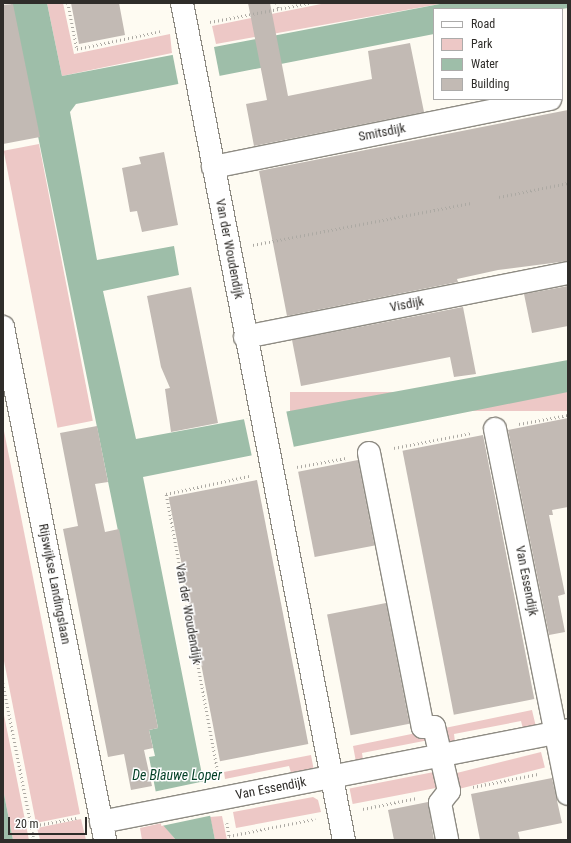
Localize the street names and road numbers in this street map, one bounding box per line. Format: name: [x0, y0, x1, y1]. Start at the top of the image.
street label: Smitsdijk: [357, 121, 407, 145]
street label: Van der Woudendijk: [212, 198, 246, 300]
street label: Visdijk: [389, 294, 425, 316]
street label: Rijswijkse Landingslaan: [35, 522, 73, 646]
street label: Van Essendijk: [512, 544, 540, 618]
street label: Van der Woudendijk: [172, 563, 204, 665]
street label: Van Essendijk: [234, 775, 308, 803]

